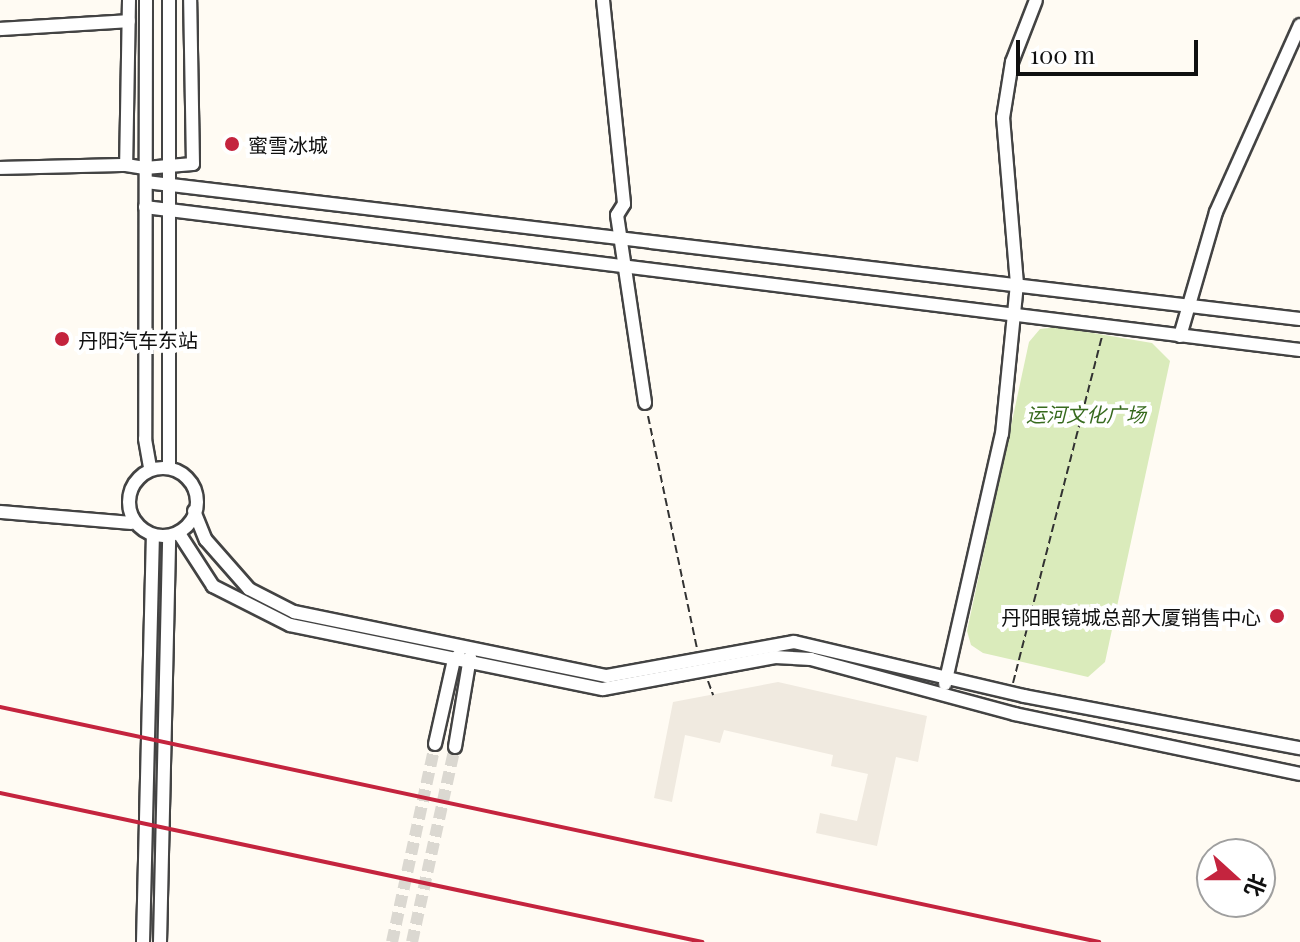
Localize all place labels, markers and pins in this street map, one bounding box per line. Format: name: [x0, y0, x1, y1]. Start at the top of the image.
place label: 蜜雪冰城: [248, 132, 328, 156]
marker: 蜜雪冰城: [223, 135, 241, 153]
place label: 丹阳汽车东站: [78, 327, 198, 351]
marker: 丹阳汽车东站: [53, 330, 71, 348]
place label: 丹阳眼镜城总部大厦销售中心: [1001, 604, 1261, 628]
marker: 丹阳眼镜城总部大厦销售中心: [1268, 607, 1286, 625]

